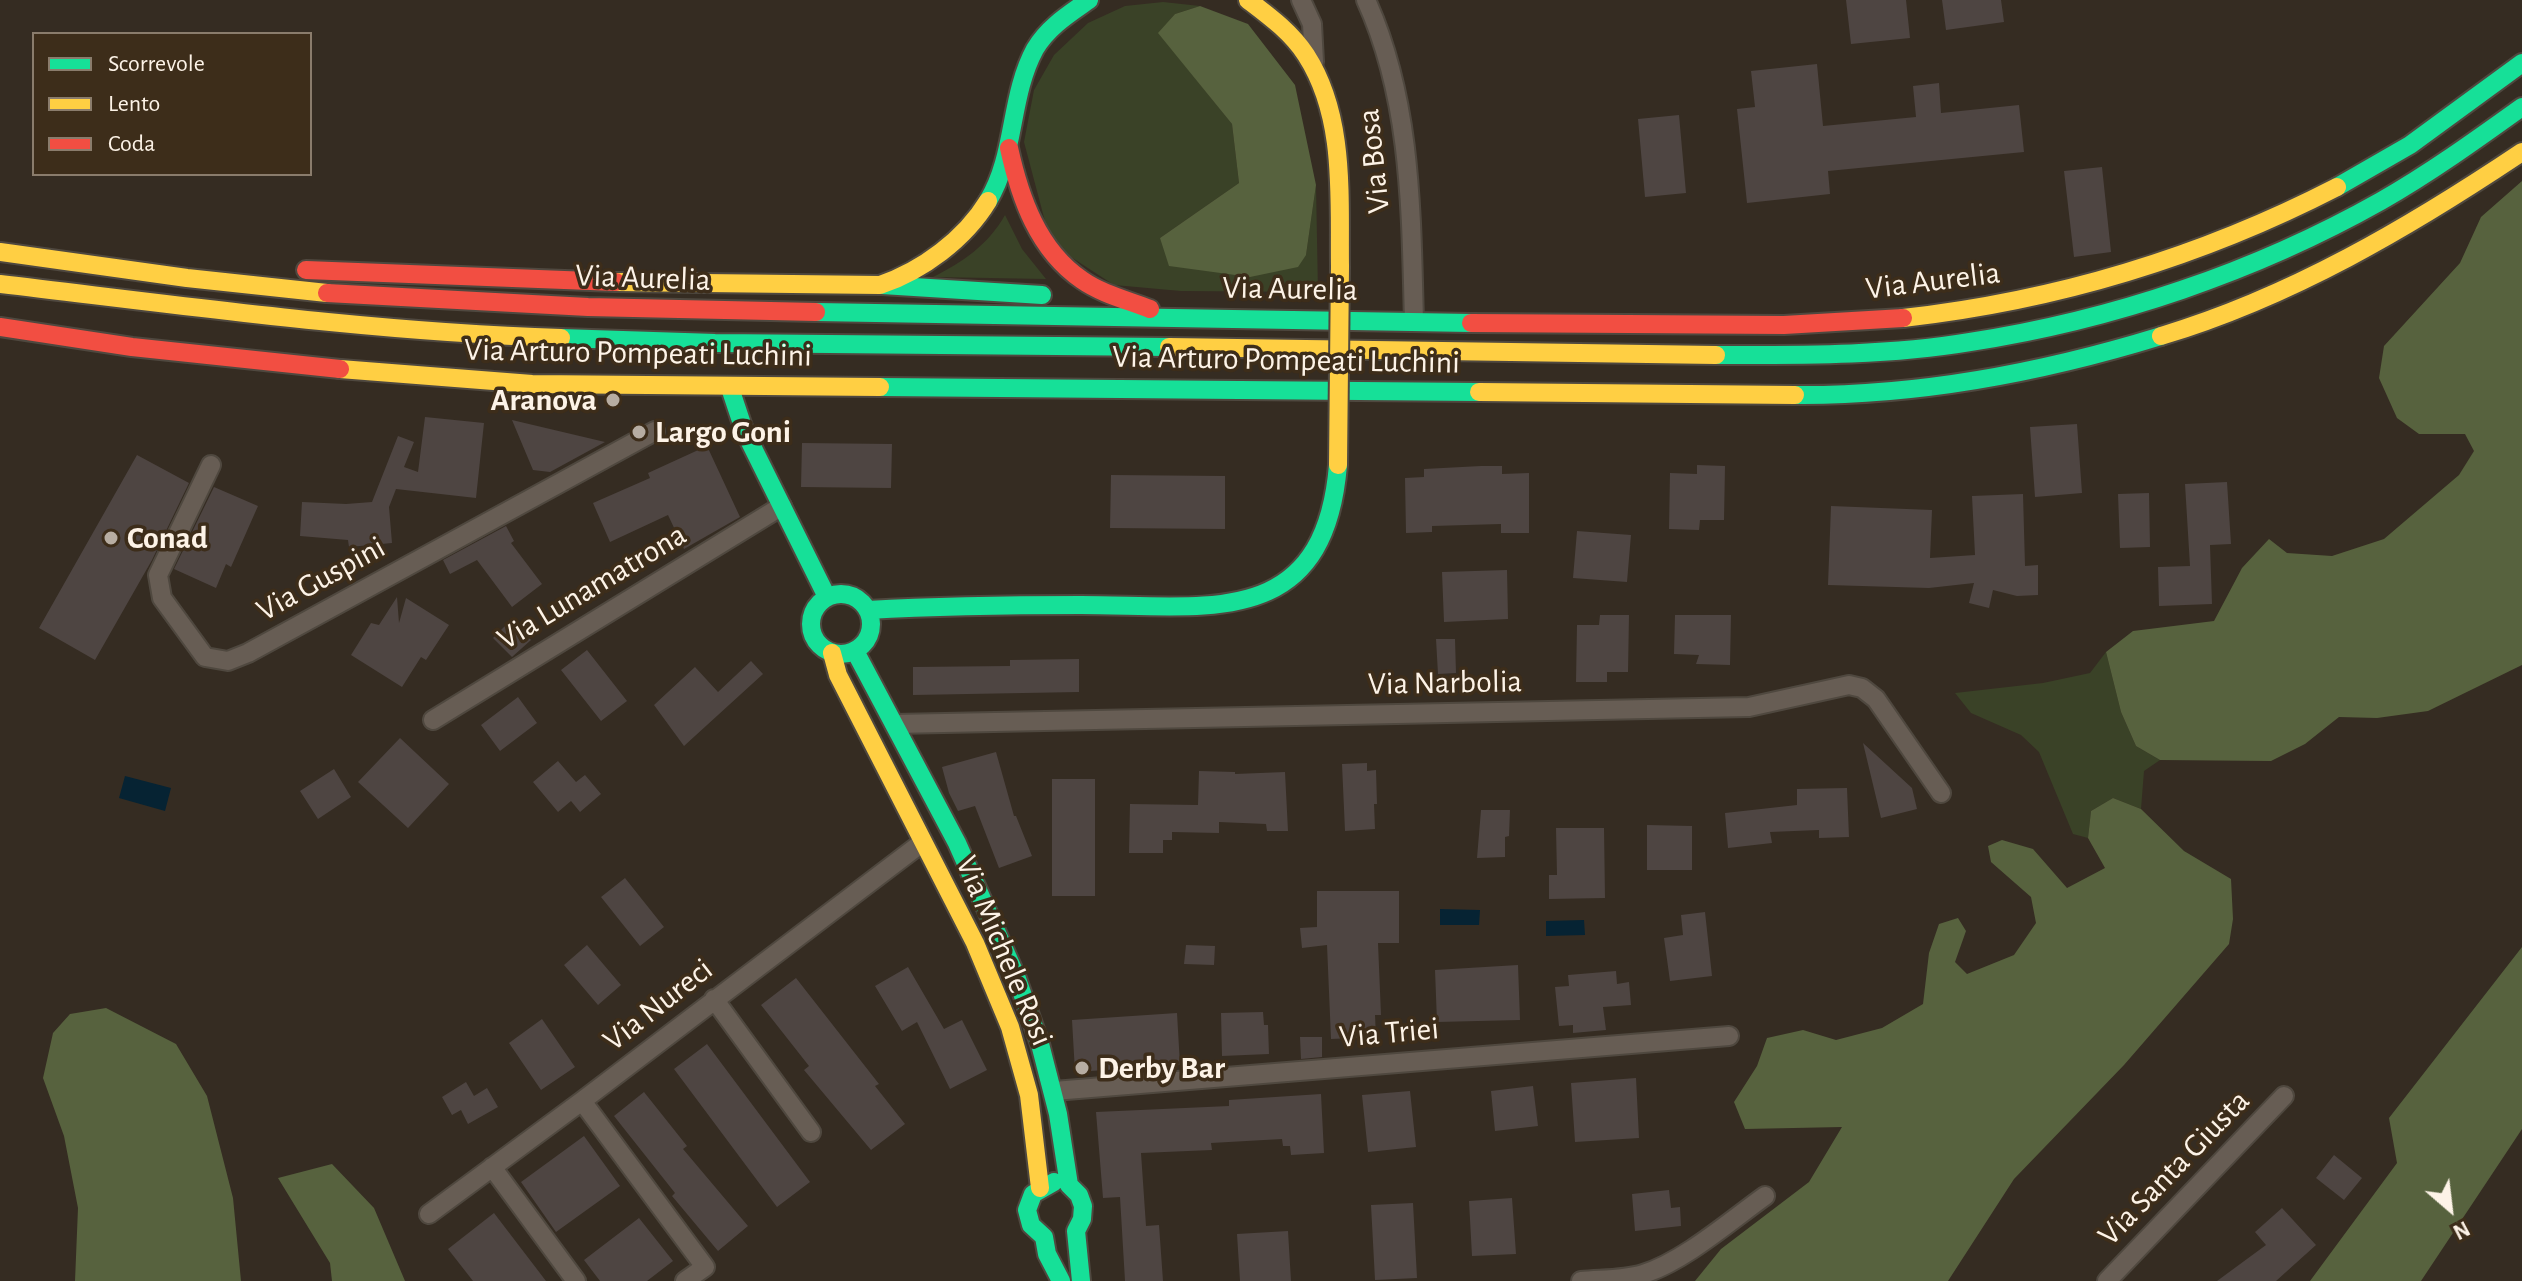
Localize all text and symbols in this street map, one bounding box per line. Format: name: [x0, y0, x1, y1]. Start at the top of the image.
legend: [32, 32, 312, 176]
text: Scorrevole: [108, 52, 205, 76]
text: Lento: [108, 92, 160, 116]
street label: Via Bosa: [1349, 107, 1399, 215]
text: Coda: [108, 132, 155, 156]
street label: Via Aurelia: [1864, 254, 2002, 308]
street label: Via Aurelia: [575, 256, 711, 300]
street label: Via Aurelia: [1222, 269, 1358, 309]
street label: Via Arturo Pompeati Luchini: [464, 331, 812, 375]
street label: Via Arturo Pompeati Luchini: [1112, 338, 1460, 382]
place label: Aranova: [490, 381, 597, 419]
marker: Aranova: [604, 391, 622, 409]
place label: Largo Goni: [655, 413, 791, 451]
marker: Largo Goni: [630, 423, 648, 441]
street label: Via Lunamatrona: [491, 516, 693, 658]
place label: Conad: [127, 519, 208, 557]
street label: Via Guspini: [250, 528, 392, 630]
marker: Conad: [102, 529, 120, 547]
street label: Via Narbolia: [1367, 662, 1523, 704]
street label: Via Michele Rosi: [947, 850, 1061, 1052]
street label: Via Nureci: [596, 950, 720, 1060]
street label: Via Triei: [1337, 1010, 1441, 1056]
place label: Derby Bar: [1098, 1049, 1225, 1087]
marker: Derby Bar: [1073, 1059, 1091, 1077]
street label: Via Santa Giusta: [2090, 1082, 2258, 1254]
north arrow: [2410, 1169, 2490, 1249]
text: N: [2449, 1217, 2473, 1243]

